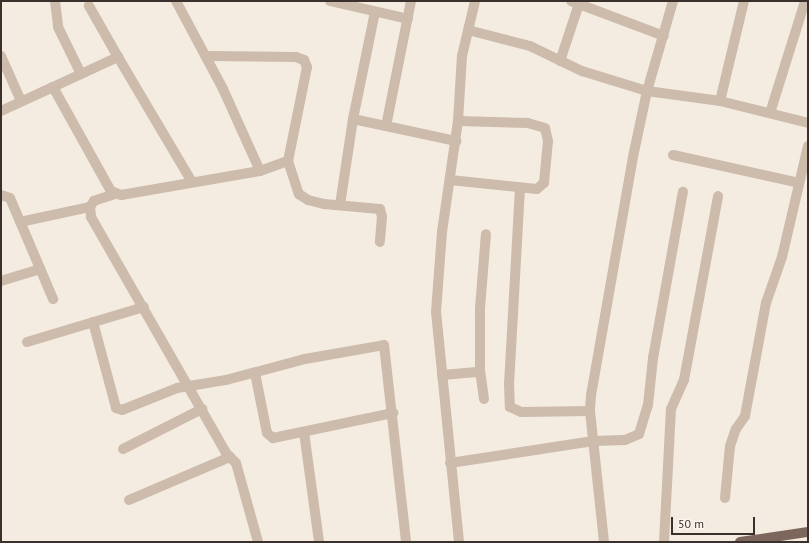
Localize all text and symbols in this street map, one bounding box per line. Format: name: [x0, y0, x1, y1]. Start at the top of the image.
scale bar: [673, 509, 757, 535]
text: 50 m: [678, 516, 704, 531]

